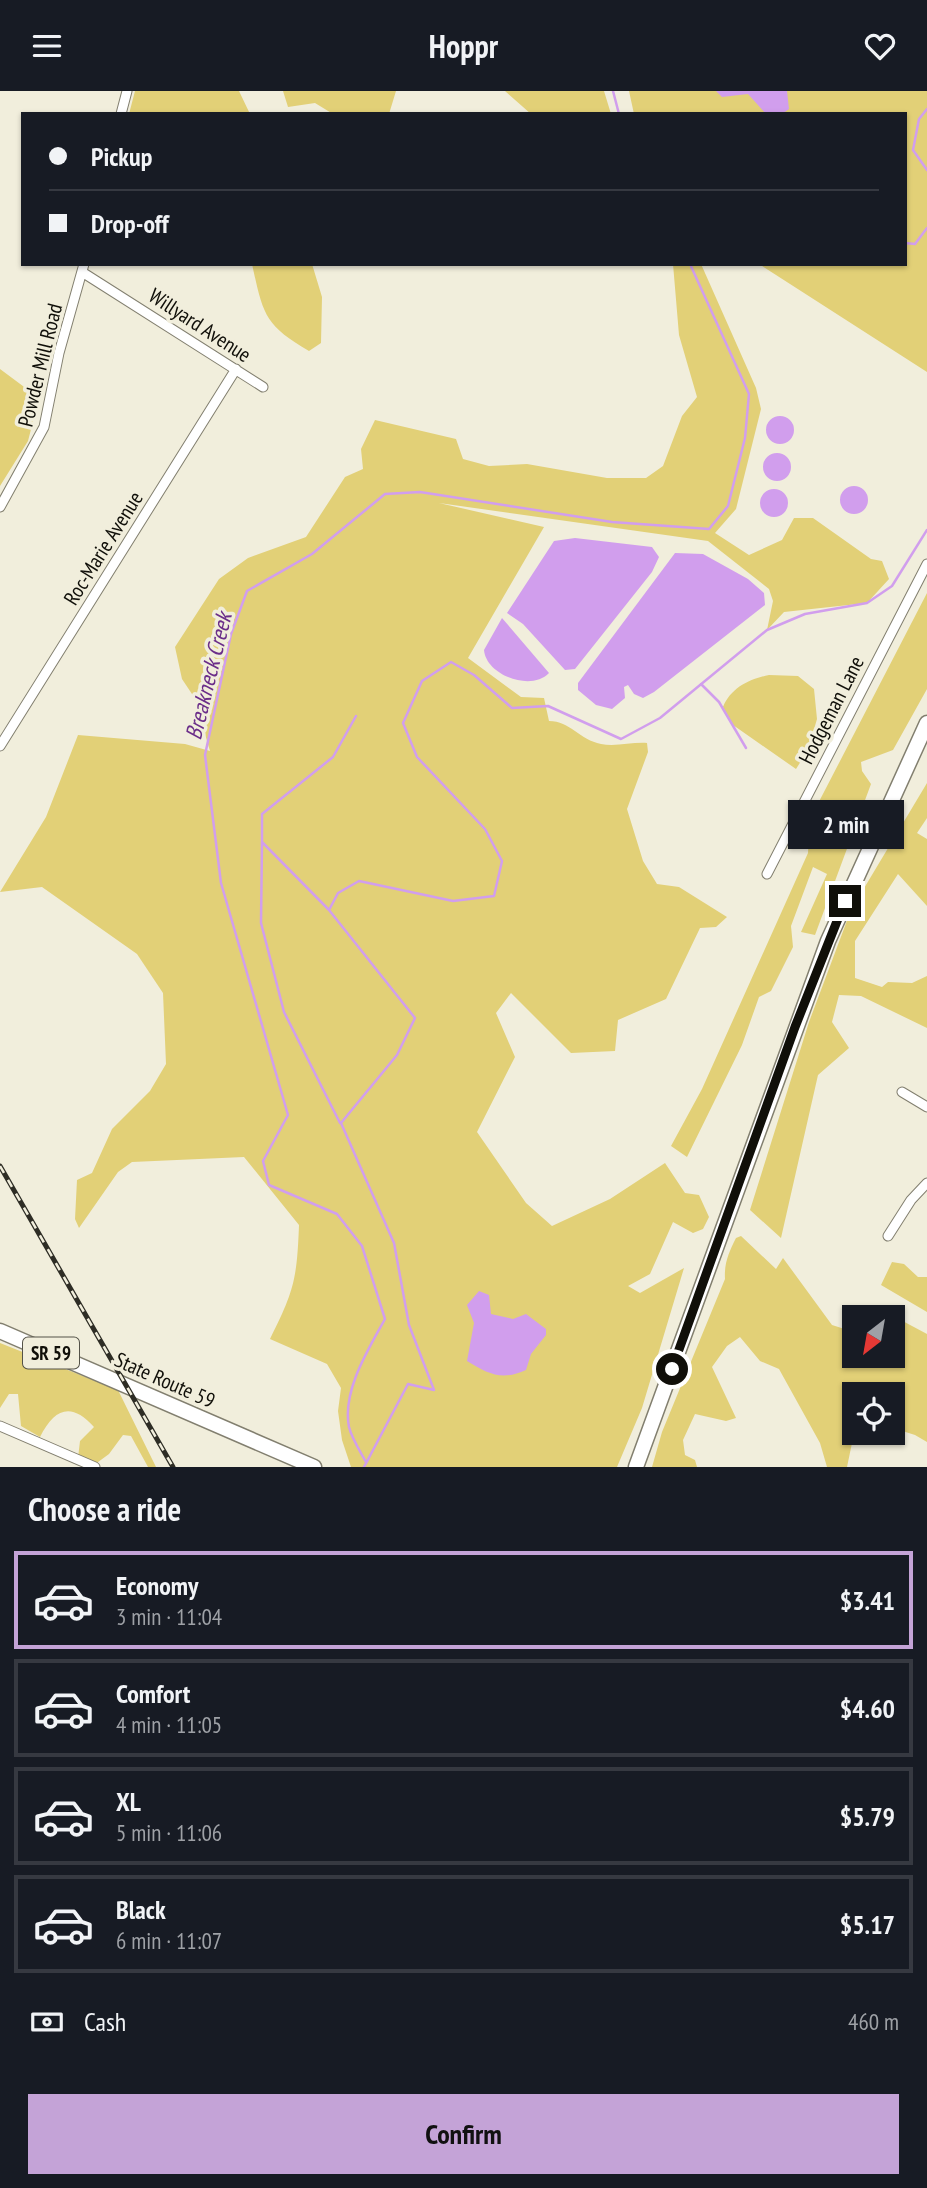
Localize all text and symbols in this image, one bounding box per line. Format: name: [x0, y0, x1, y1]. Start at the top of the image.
text: Hoppr: [429, 25, 498, 67]
icon: menu: [28, 27, 66, 65]
icon: heart: [861, 27, 899, 65]
text: Pickup: [91, 140, 152, 173]
text: Drop-off: [91, 207, 169, 240]
street label: Willyard Avenue: [144, 282, 256, 368]
street label: Powder Mill Road: [12, 301, 68, 429]
street label: Roc-Marie Avenue: [57, 486, 149, 610]
water label: Breakneck Creek: [178, 607, 239, 743]
street label: Hodgeman Lane: [792, 651, 870, 769]
callout: 2 min: [787, 799, 903, 849]
text: 2 min: [823, 810, 869, 839]
route end: [829, 885, 861, 917]
north arrow: [842, 1305, 905, 1369]
map controls: [842, 1305, 905, 1445]
road number: SR 59: [23, 1337, 79, 1369]
street label: State Route 59: [111, 1346, 219, 1414]
route start: [656, 1353, 688, 1385]
button: locate: [842, 1382, 905, 1445]
text: Choose a ride: [28, 1488, 181, 1530]
icon: car: [32, 1569, 95, 1632]
text: Economy: [116, 1569, 198, 1602]
text: $3.41: [840, 1584, 895, 1617]
text: 3 min · 11:04: [116, 1602, 222, 1631]
icon: car: [32, 1677, 95, 1740]
text: Comfort: [116, 1677, 190, 1710]
text: $4.60: [840, 1692, 895, 1725]
text: 4 min · 11:05: [116, 1710, 222, 1739]
icon: car: [32, 1785, 95, 1848]
text: XL: [116, 1785, 141, 1818]
text: $5.79: [840, 1800, 895, 1833]
text: 5 min · 11:06: [116, 1818, 222, 1847]
icon: car: [32, 1893, 95, 1956]
text: Black: [116, 1893, 166, 1926]
text: $5.17: [840, 1908, 895, 1941]
text: 6 min · 11:07: [116, 1926, 222, 1955]
icon: cash: [28, 2003, 66, 2041]
text: Cash: [84, 2005, 126, 2038]
text: 460 m: [848, 2007, 899, 2036]
button: Confirm: [28, 2094, 899, 2174]

